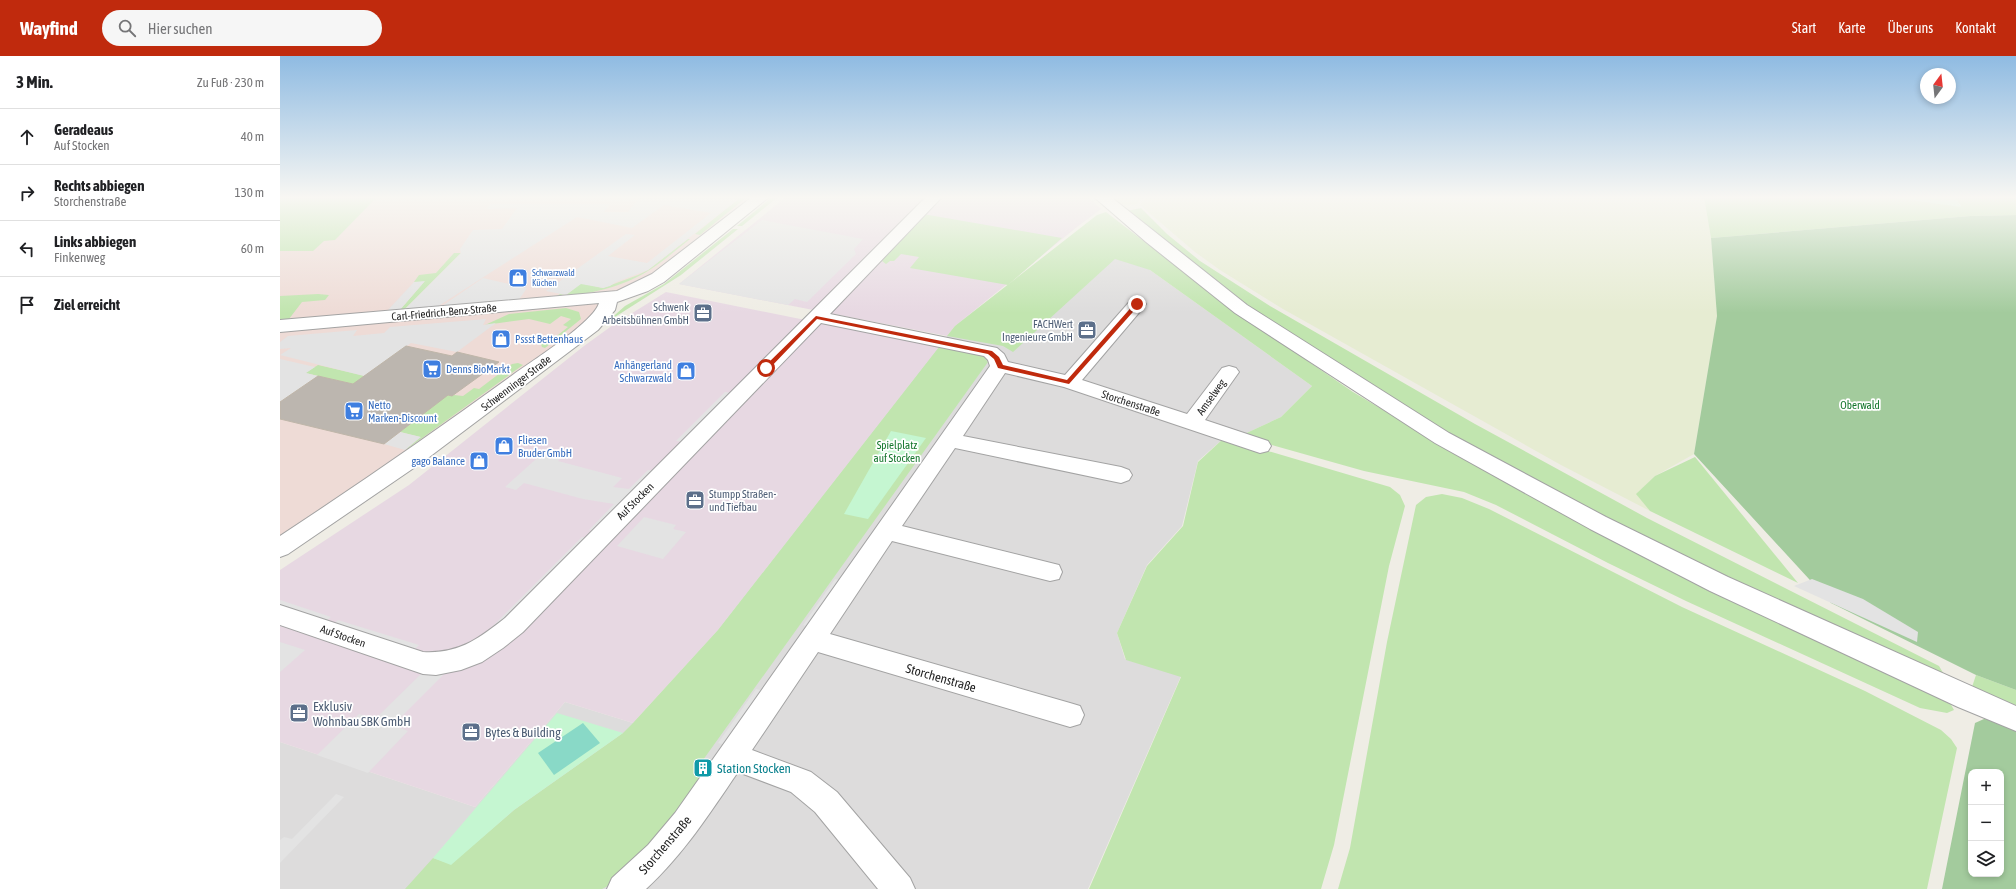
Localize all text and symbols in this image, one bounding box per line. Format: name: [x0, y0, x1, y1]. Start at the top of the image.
search box: [102, 10, 382, 46]
text: Wayfind: [20, 17, 78, 39]
icon: search: [116, 17, 138, 39]
text: Hier suchen: [148, 20, 213, 37]
text: Start: [1792, 20, 1816, 36]
text: Karte: [1838, 20, 1866, 36]
text: Über uns: [1888, 20, 1933, 36]
text: Kontakt: [1955, 20, 1996, 36]
north arrow: [1920, 68, 1956, 104]
text: 3 Min.: [16, 72, 53, 92]
text: Zu Fuß · 230 m: [197, 75, 264, 90]
text: Geradeaus: [54, 121, 113, 138]
icon: ahead: [16, 126, 38, 148]
text: 40 m: [241, 129, 264, 144]
text: Auf Stocken: [54, 138, 110, 153]
text: Rechts abbiegen: [54, 177, 144, 194]
icon: right: [16, 182, 38, 204]
text: 130 m: [235, 185, 264, 200]
text: Storchenstraße: [54, 194, 126, 209]
text: Links abbiegen: [54, 233, 136, 250]
icon: left: [16, 238, 38, 260]
text: 60 m: [241, 241, 264, 256]
text: Finkenweg: [54, 250, 105, 265]
shop icon: Schwarzwald Küchen: [507, 267, 529, 289]
place label: Schwarzwald Küchen: [532, 268, 575, 288]
icon: arrive: [16, 294, 38, 316]
route end: [1128, 295, 1146, 313]
text: Ziel erreicht: [54, 296, 120, 313]
street label: Carl-Friedrich-Benz-Straße: [391, 301, 497, 323]
place label: Schwenk Arbeitsbühnen GmbH: [602, 301, 689, 326]
office icon: Schwenk Arbeitsbühnen GmbH: [692, 302, 714, 324]
place label: FACHWert Ingenieure GmbH: [1002, 318, 1073, 343]
office icon: FACHWert Ingenieure GmbH: [1076, 319, 1098, 341]
shop icon: Pssst Bettenhaus: [490, 328, 512, 350]
place label: Pssst Bettenhaus: [515, 333, 583, 345]
street label: Schwenninger Straße: [479, 353, 553, 413]
supermarket icon: Denns BioMarkt: [421, 358, 443, 380]
place label: Anhängerland Schwarzwald: [614, 359, 672, 384]
route start: [757, 359, 775, 377]
shop icon: Anhängerland Schwarzwald: [675, 360, 697, 382]
place label: Denns BioMarkt: [446, 363, 510, 375]
street label: Amselweg: [1194, 377, 1228, 417]
street label: Storchenstraße: [1100, 388, 1162, 418]
place label: Netto Marken-Discount: [368, 399, 437, 424]
park label: Oberwald: [1840, 399, 1880, 411]
supermarket icon: Netto Marken-Discount: [343, 400, 365, 422]
place label: Fliesen Bruder GmbH: [518, 434, 572, 459]
shop icon: Fliesen Bruder GmbH: [493, 435, 515, 457]
park label: Spielplatz auf Stocken: [874, 439, 920, 464]
shop icon: gago Balance: [468, 450, 490, 472]
place label: gago Balance: [411, 455, 465, 467]
street label: Auf Stocken: [614, 480, 656, 522]
place label: Stumpp Straßen- und Tiefbau: [709, 488, 776, 513]
office icon: Stumpp Straßen- und Tiefbau: [684, 489, 706, 511]
street label: Auf Stocken: [319, 623, 367, 649]
street label: Storchenstraße: [904, 661, 978, 695]
place label: Exklusiv Wohnbau SBK GmbH: [313, 699, 411, 729]
office icon: Exklusiv Wohnbau SBK GmbH: [288, 702, 310, 724]
office icon: Bytes & Building: [460, 721, 482, 743]
place label: Bytes & Building: [485, 725, 561, 740]
building icon: Station Stocken: [692, 757, 714, 779]
place label: Station Stocken: [717, 761, 791, 776]
map controls: [1968, 769, 2004, 877]
button: +: [1968, 769, 2004, 805]
button: −: [1968, 805, 2004, 841]
street label: Storchenstraße: [636, 813, 694, 877]
button: layers: [1968, 841, 2004, 877]

